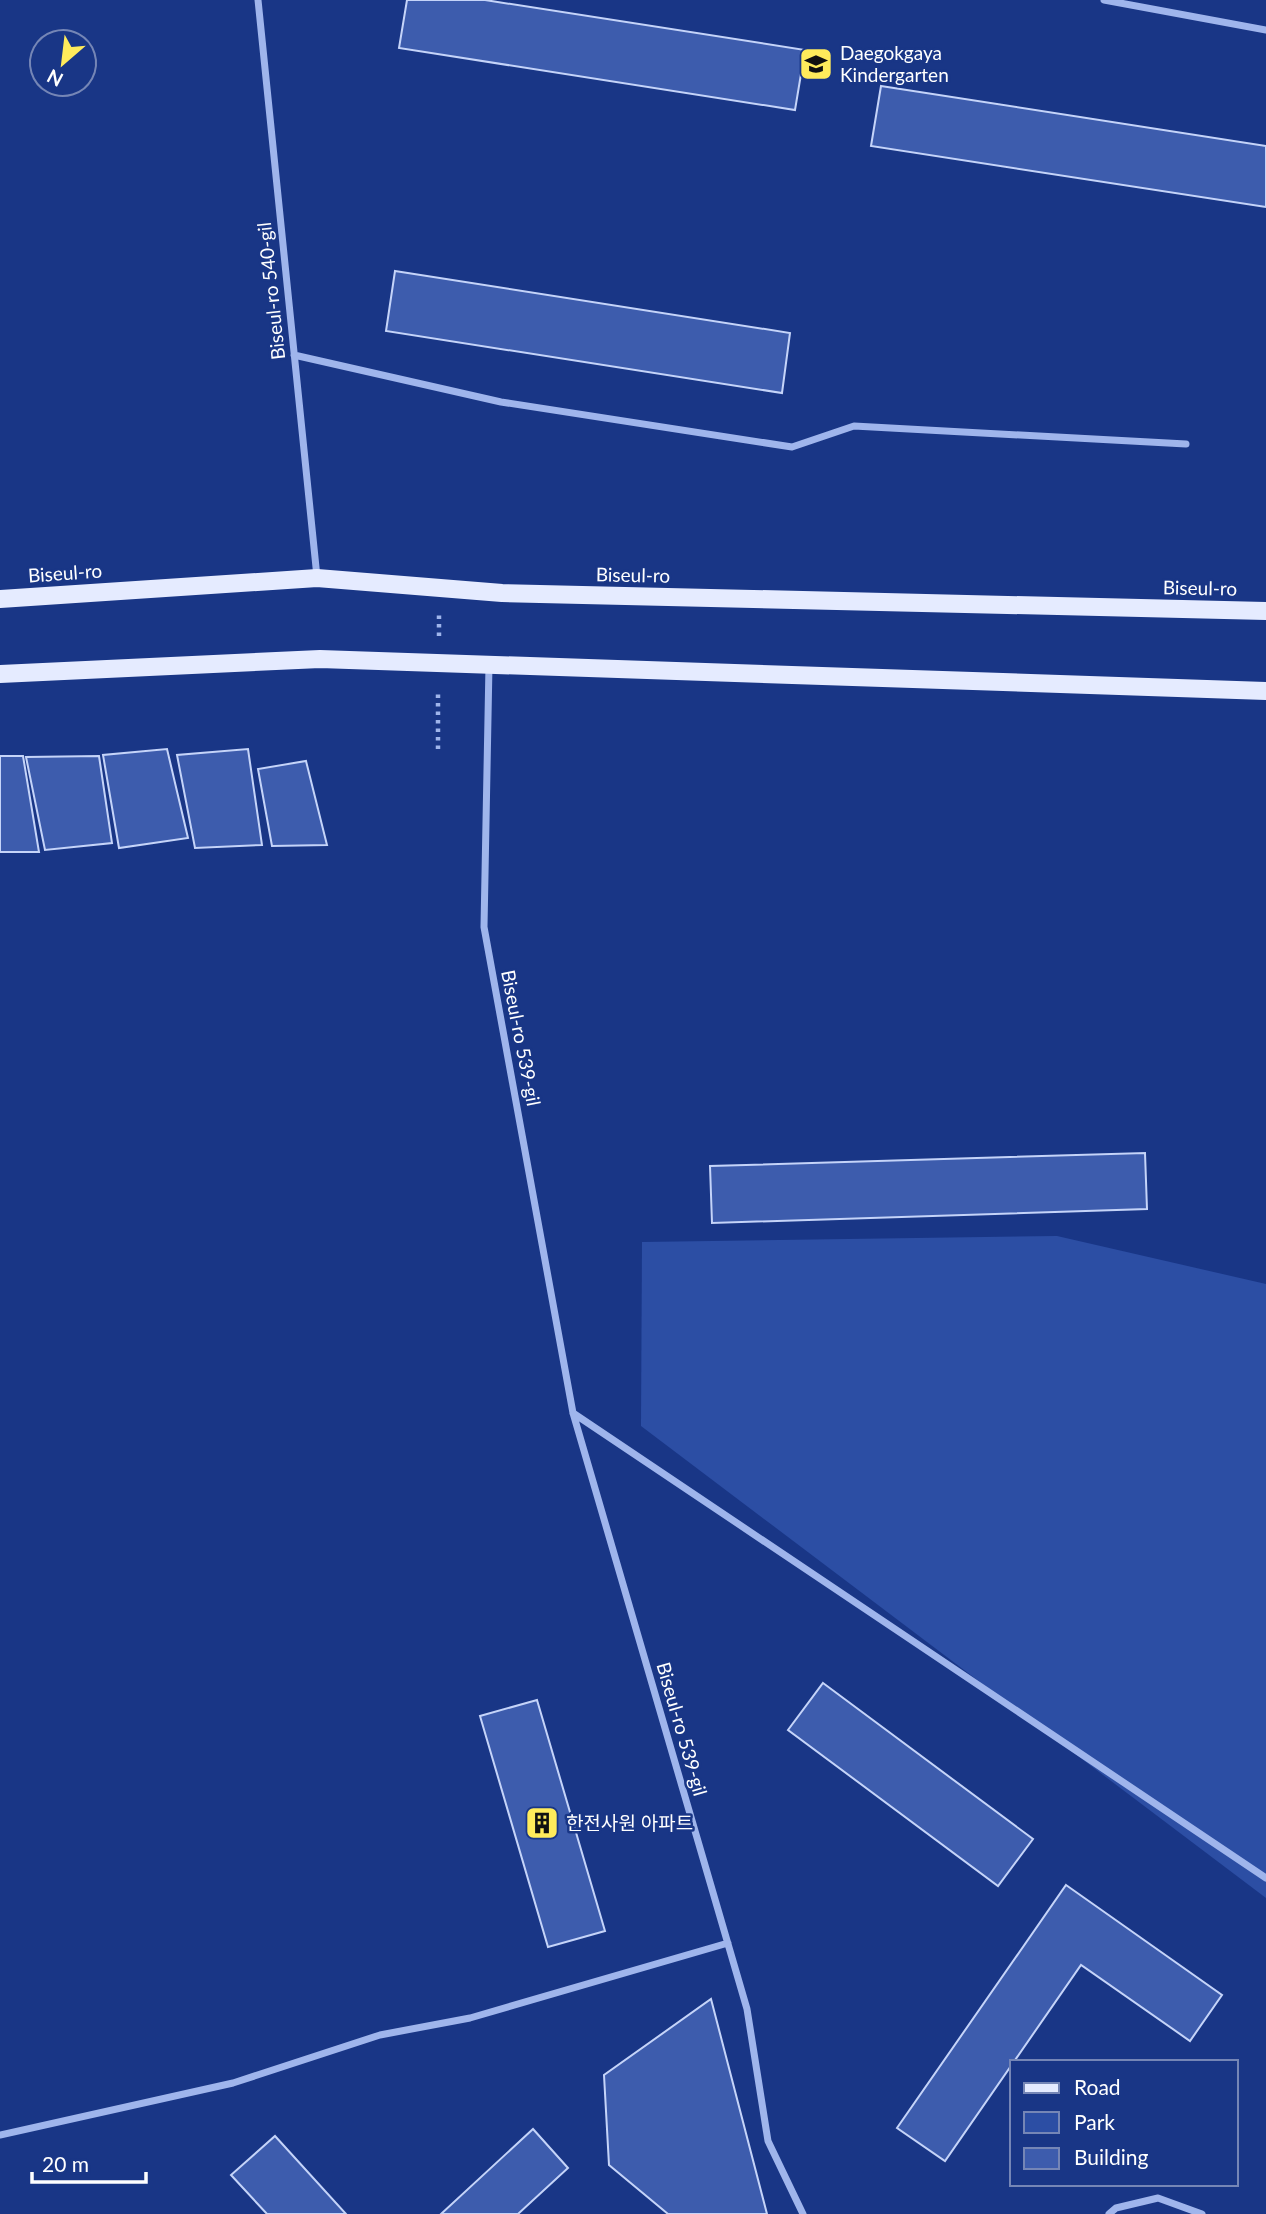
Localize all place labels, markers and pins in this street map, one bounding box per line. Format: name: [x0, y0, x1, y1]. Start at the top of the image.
place label: Daegokgaya Kindergarten: [840, 41, 949, 86]
school or university icon: Daegokgaya Kindergarten: [797, 45, 835, 83]
building icon: 한전사원 아파트: [523, 1804, 561, 1842]
place label: 한전사원 아파트: [566, 1811, 693, 1834]

